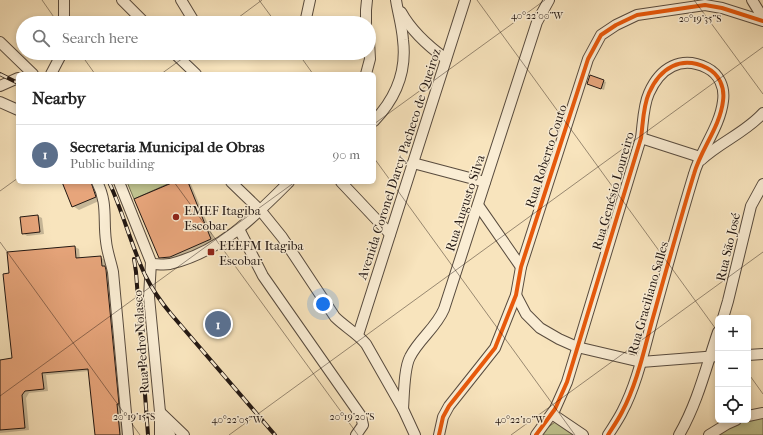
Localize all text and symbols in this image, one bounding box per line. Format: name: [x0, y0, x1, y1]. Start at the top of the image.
text: 40°22'00"W: [511, 10, 564, 22]
text: 20°19'35"S: [679, 13, 721, 25]
search box: [16, 16, 376, 60]
icon: search: [30, 27, 52, 49]
text: Search here: [62, 29, 138, 47]
street label: Avenida Coronel Darcy Pacheco de Queiroz: [354, 46, 444, 282]
text: Nearby: [32, 88, 86, 108]
street label: Rua Roberto Couto: [522, 102, 570, 210]
street label: Rua Genésio Loureiro: [589, 130, 637, 252]
text: Secretaria Municipal de Obras: [70, 138, 265, 156]
text: 1: [43, 147, 47, 162]
text: 90 m: [332, 147, 360, 162]
street label: Rua Augusto Silva: [442, 152, 488, 253]
text: Public building: [70, 156, 155, 171]
place label: EMEF Itagiba Escobar: [184, 203, 262, 233]
street label: Rua São José: [713, 211, 743, 283]
marker: EMEF Itagiba Escobar: [171, 212, 181, 222]
place label: EEEFM Itagiba Escobar: [219, 238, 305, 268]
street label: Rua Graciliano Salles: [625, 239, 671, 356]
marker: EEEFM Itagiba Escobar: [206, 247, 216, 257]
street label: Rua Pedro Nolasco: [130, 289, 152, 394]
your location: [313, 294, 333, 314]
pin: 1: [205, 309, 231, 339]
map controls: [715, 315, 751, 423]
button: +: [715, 315, 751, 351]
button: −: [715, 351, 751, 387]
button: locate: [715, 387, 751, 423]
text: 20°19'15"S: [113, 411, 155, 423]
text: 20°19'20"S: [330, 411, 374, 423]
text: 40°22'05"W: [211, 414, 264, 426]
text: 40°22'10"W: [495, 414, 546, 426]

